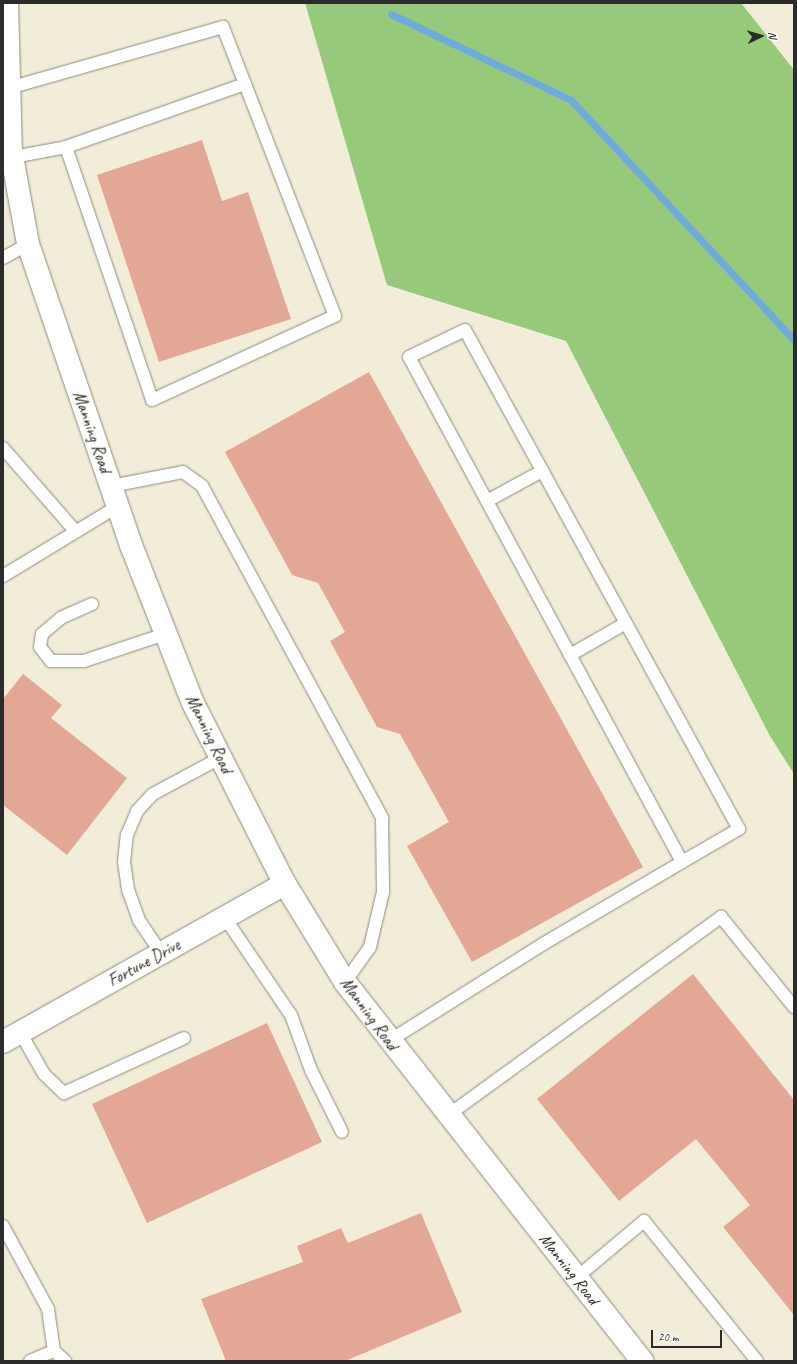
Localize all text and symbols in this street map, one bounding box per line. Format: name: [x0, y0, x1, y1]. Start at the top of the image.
north arrow: [741, 16, 781, 56]
text: N: [766, 31, 780, 39]
street label: Manning Road: [69, 389, 115, 475]
street label: Manning Road: [181, 692, 237, 776]
street label: Fortune Drive: [104, 935, 184, 991]
street label: Manning Road: [336, 974, 402, 1054]
street label: Manning Road: [535, 1229, 603, 1309]
scale bar: [653, 1322, 724, 1348]
text: 20 m: [658, 1329, 678, 1345]

